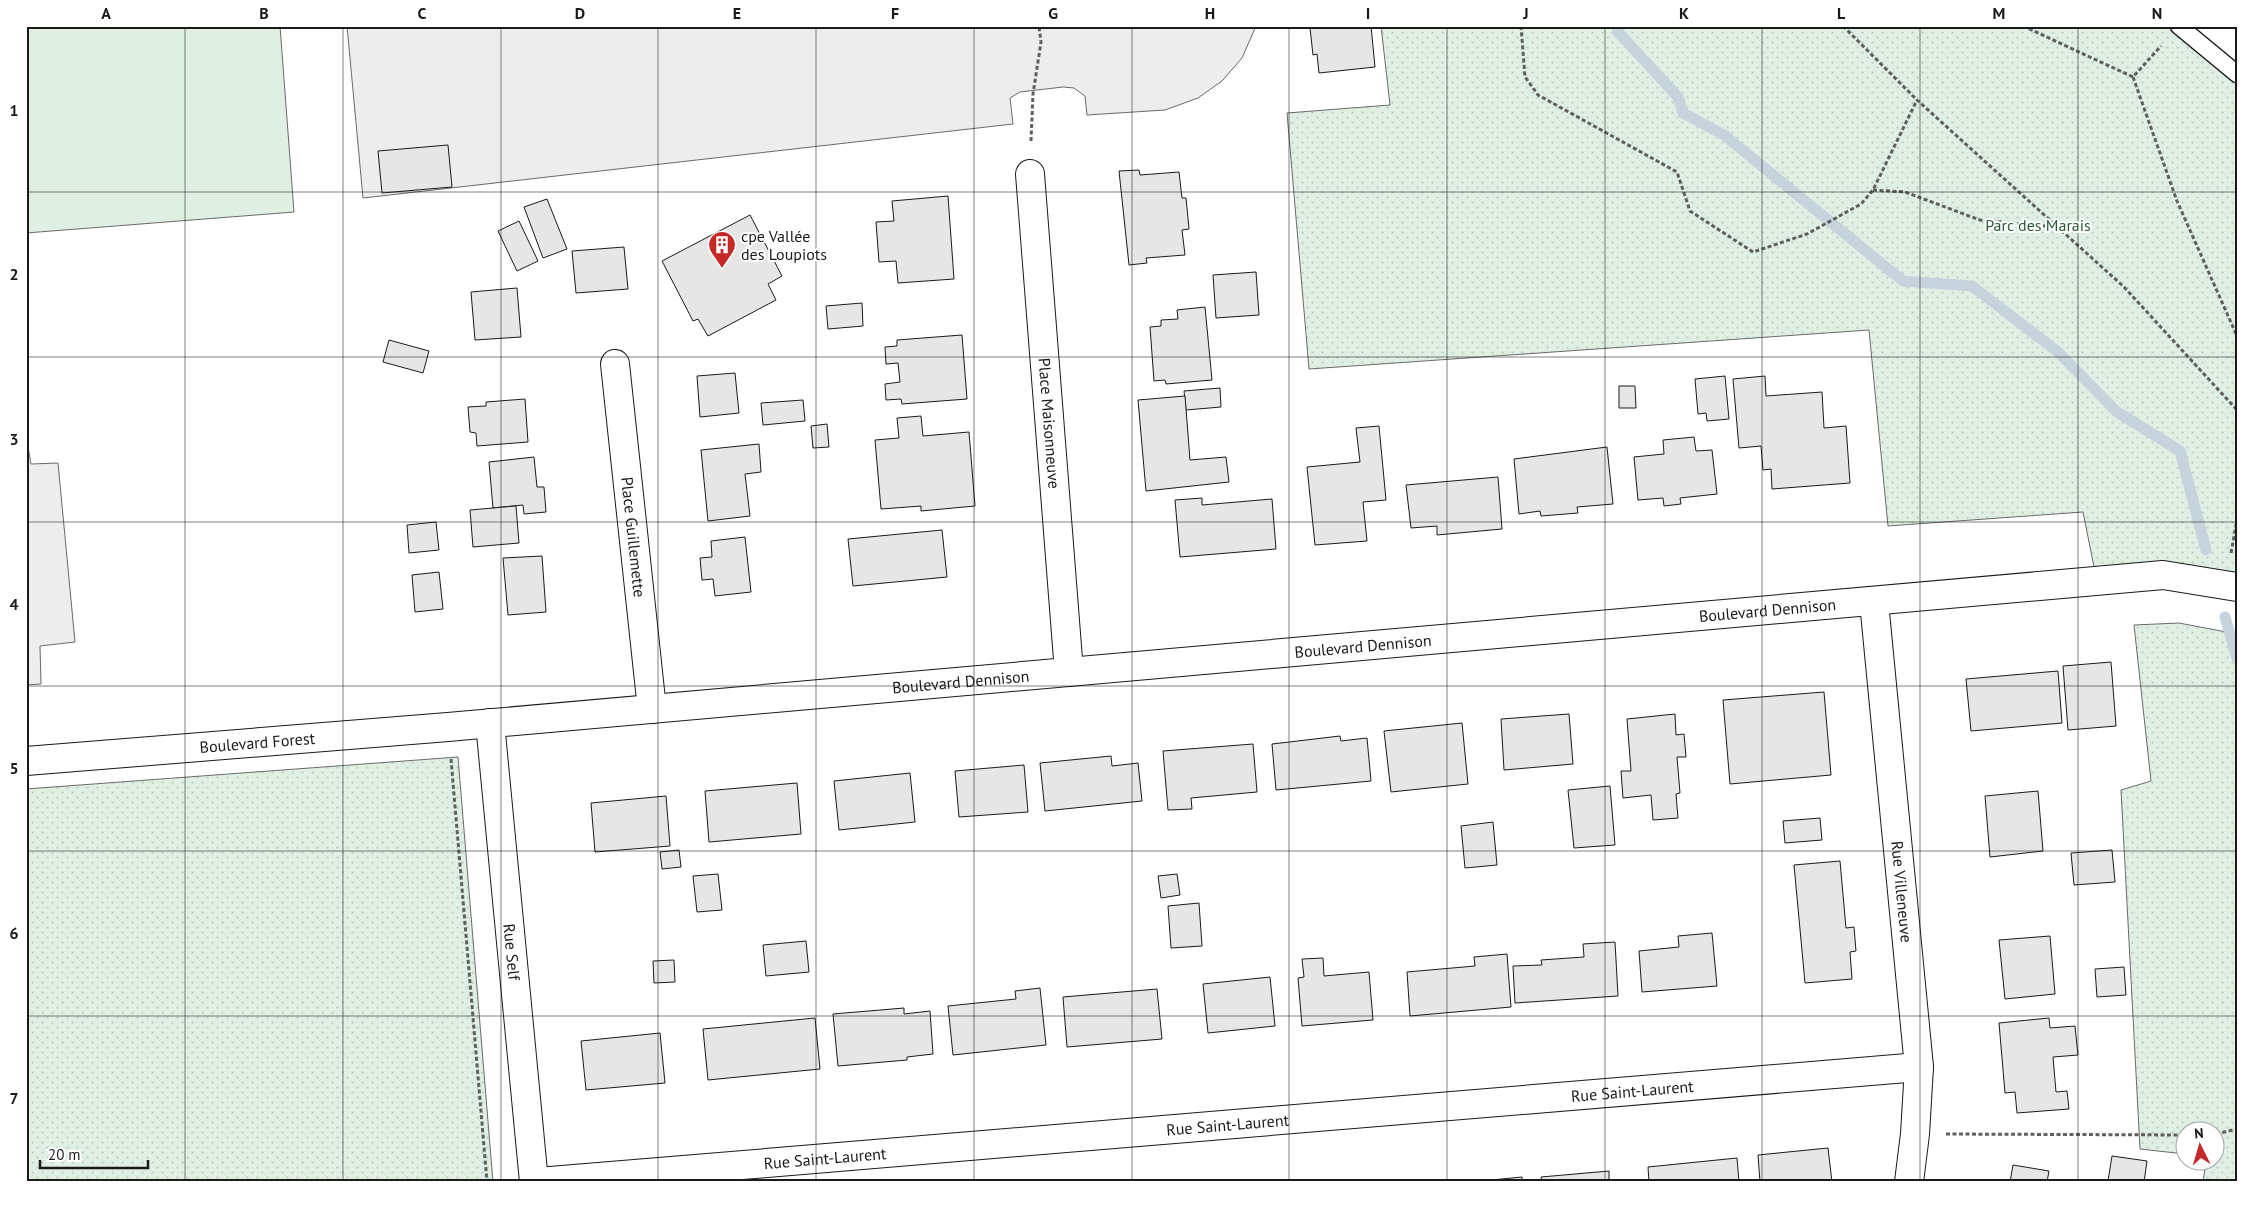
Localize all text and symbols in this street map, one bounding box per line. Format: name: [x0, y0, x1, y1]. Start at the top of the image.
text: A: [101, 3, 111, 23]
text: B: [259, 3, 269, 23]
text: C: [418, 3, 427, 23]
text: D: [575, 3, 585, 23]
text: E: [733, 3, 741, 23]
text: F: [891, 3, 899, 23]
text: G: [1048, 3, 1058, 23]
text: H: [1205, 3, 1215, 23]
text: I: [1366, 3, 1370, 23]
text: J: [1522, 3, 1529, 23]
text: K: [1679, 3, 1689, 23]
text: L: [1837, 3, 1846, 23]
text: M: [1993, 3, 2005, 23]
text: N: [2152, 3, 2162, 23]
text: 1: [9, 100, 19, 120]
park label: Parc des Marais: [1985, 215, 2091, 235]
place label: cpe Vallée des Loupiots: [741, 226, 827, 264]
building icon: cpe Vallée des Loupiots: [707, 230, 737, 269]
text: 2: [9, 264, 19, 284]
street label: Place Maisonneuve: [1034, 357, 1065, 489]
text: 3: [9, 429, 19, 449]
street label: Place Guillemette: [617, 476, 650, 598]
text: 4: [9, 594, 19, 614]
street label: Boulevard Dennison: [1698, 594, 1837, 626]
street label: Boulevard Dennison: [1294, 630, 1432, 662]
street label: Boulevard Dennison: [891, 666, 1030, 698]
street label: Boulevard Forest: [199, 728, 316, 757]
text: 5: [9, 758, 19, 778]
street label: Rue Villeneuve: [1887, 840, 1917, 943]
text: 6: [9, 923, 19, 943]
street label: Rue Self: [499, 923, 525, 982]
street label: Rue Saint-Laurent: [1570, 1076, 1695, 1106]
text: 7: [9, 1088, 19, 1108]
street label: Rue Saint-Laurent: [1166, 1109, 1290, 1140]
north arrow: [2176, 1120, 2226, 1170]
text: N: [2193, 1124, 2204, 1142]
scale bar: [40, 1138, 148, 1170]
street label: Rue Saint-Laurent: [763, 1143, 888, 1173]
text: 20 m: [48, 1145, 81, 1164]

